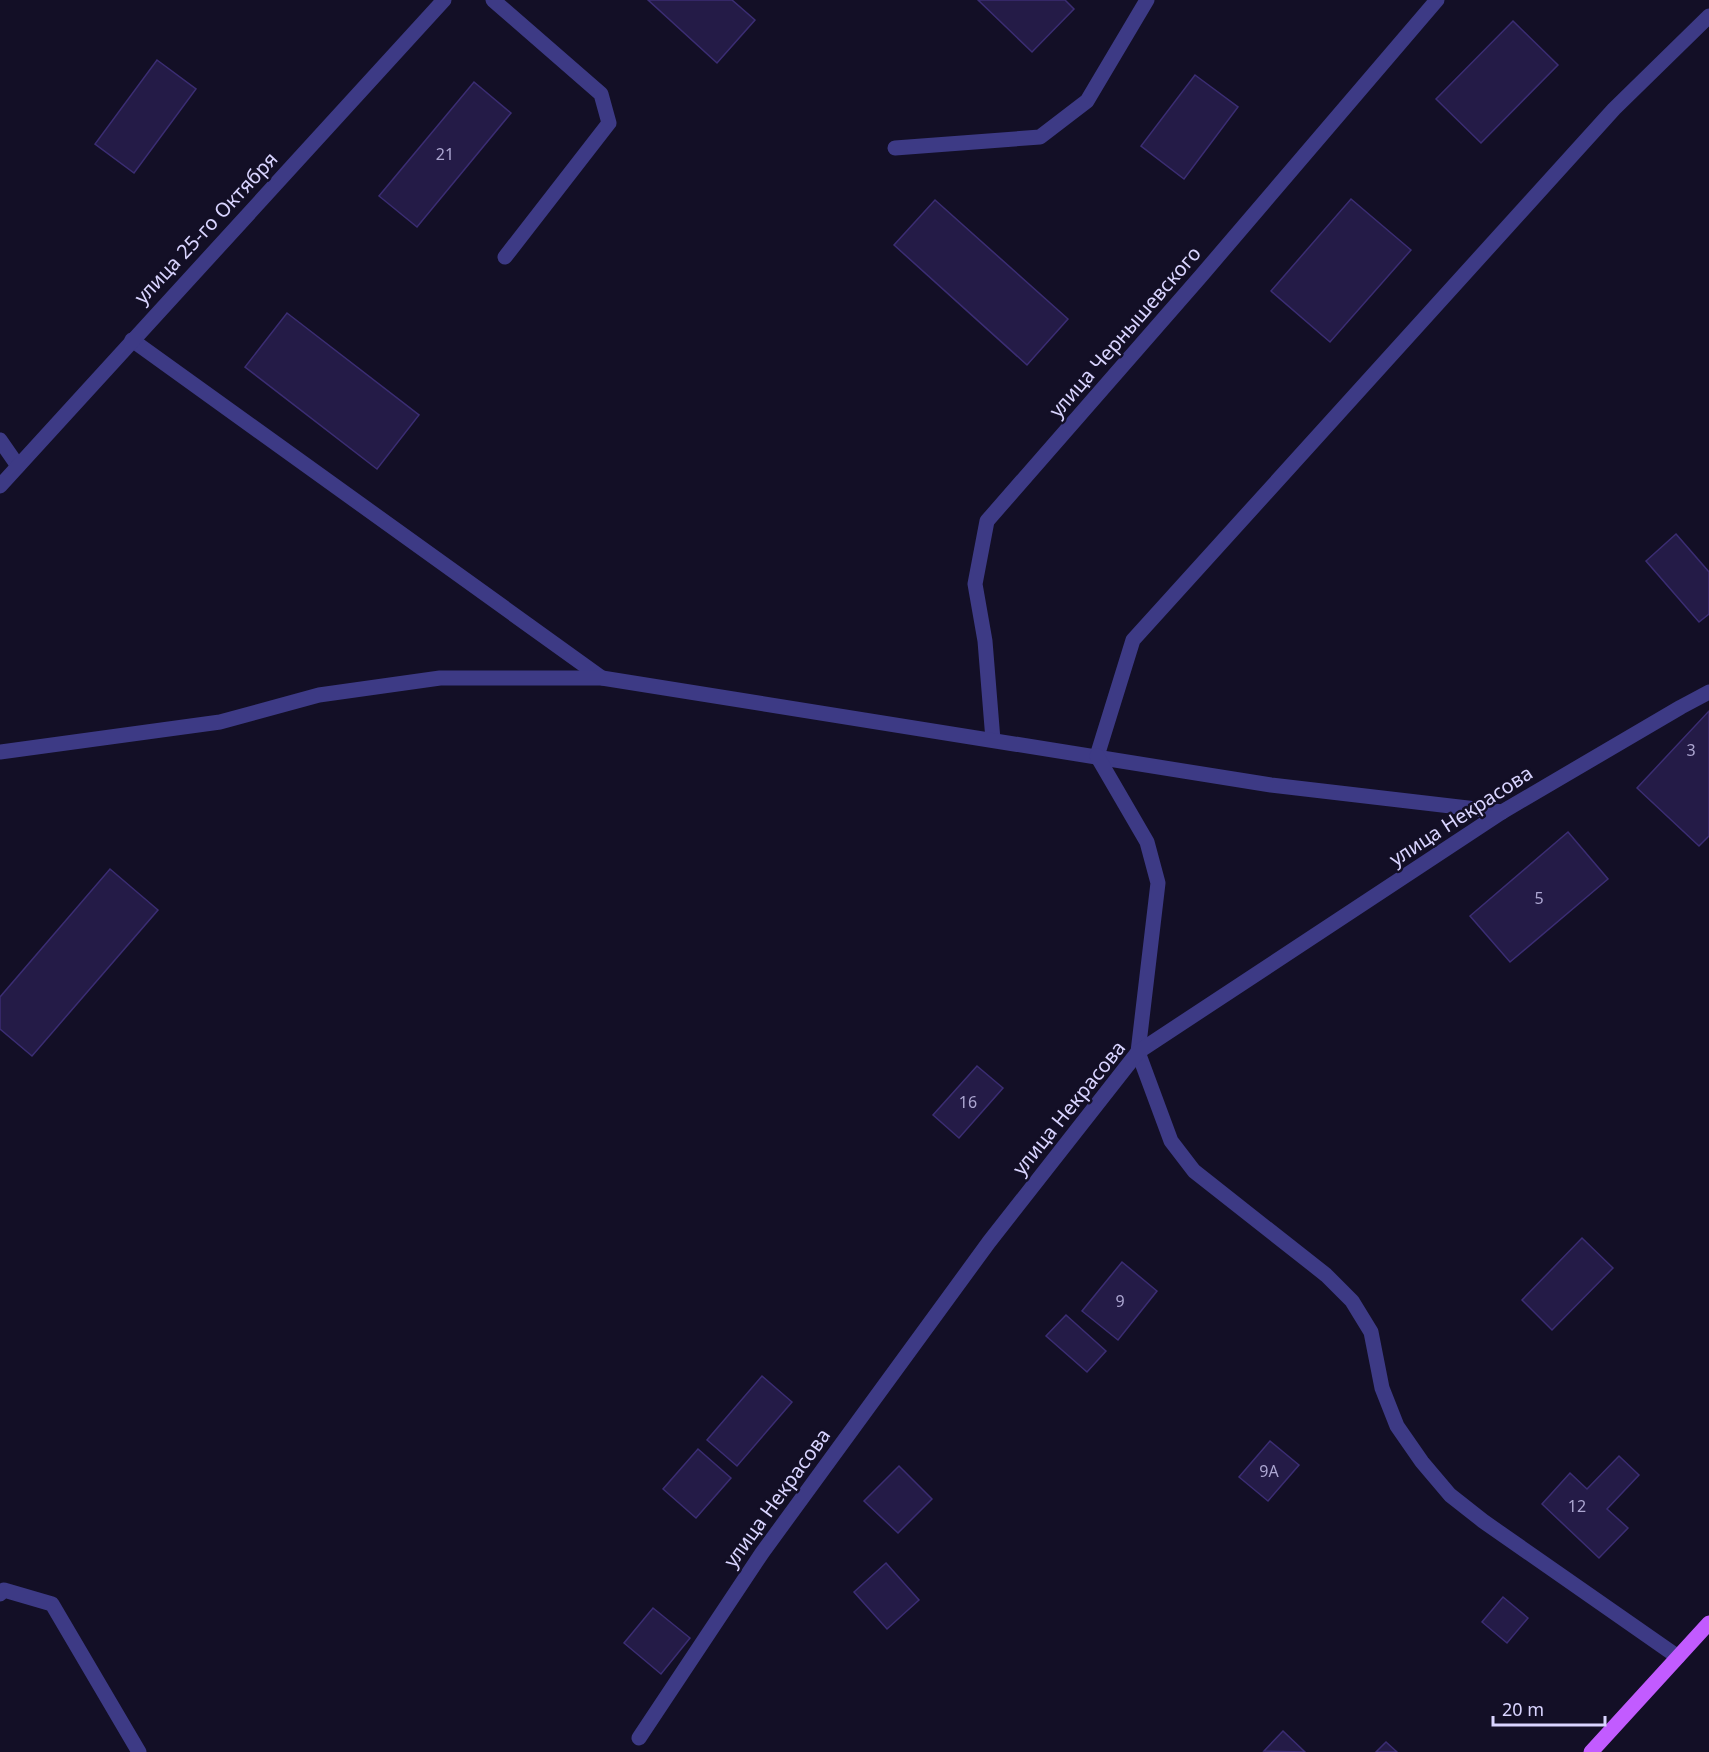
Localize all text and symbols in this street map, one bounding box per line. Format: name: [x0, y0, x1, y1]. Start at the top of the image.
house number: 21: [436, 143, 454, 165]
street label: улица 25-го Октября: [128, 146, 283, 310]
street label: улица Чернышевского: [1043, 240, 1207, 423]
house number: 3: [1686, 739, 1696, 761]
street label: улица Некрасова: [1384, 759, 1538, 872]
house number: 5: [1534, 887, 1544, 909]
street label: улица Некрасова: [1006, 1035, 1131, 1181]
house number: 16: [959, 1091, 977, 1113]
house number: 9: [1115, 1290, 1125, 1312]
street label: улица Некрасова: [717, 1423, 836, 1573]
house number: 9А: [1259, 1460, 1279, 1482]
house number: 12: [1568, 1495, 1586, 1517]
scale bar: [1493, 1689, 1606, 1727]
text: 20 m: [1502, 1697, 1544, 1721]

